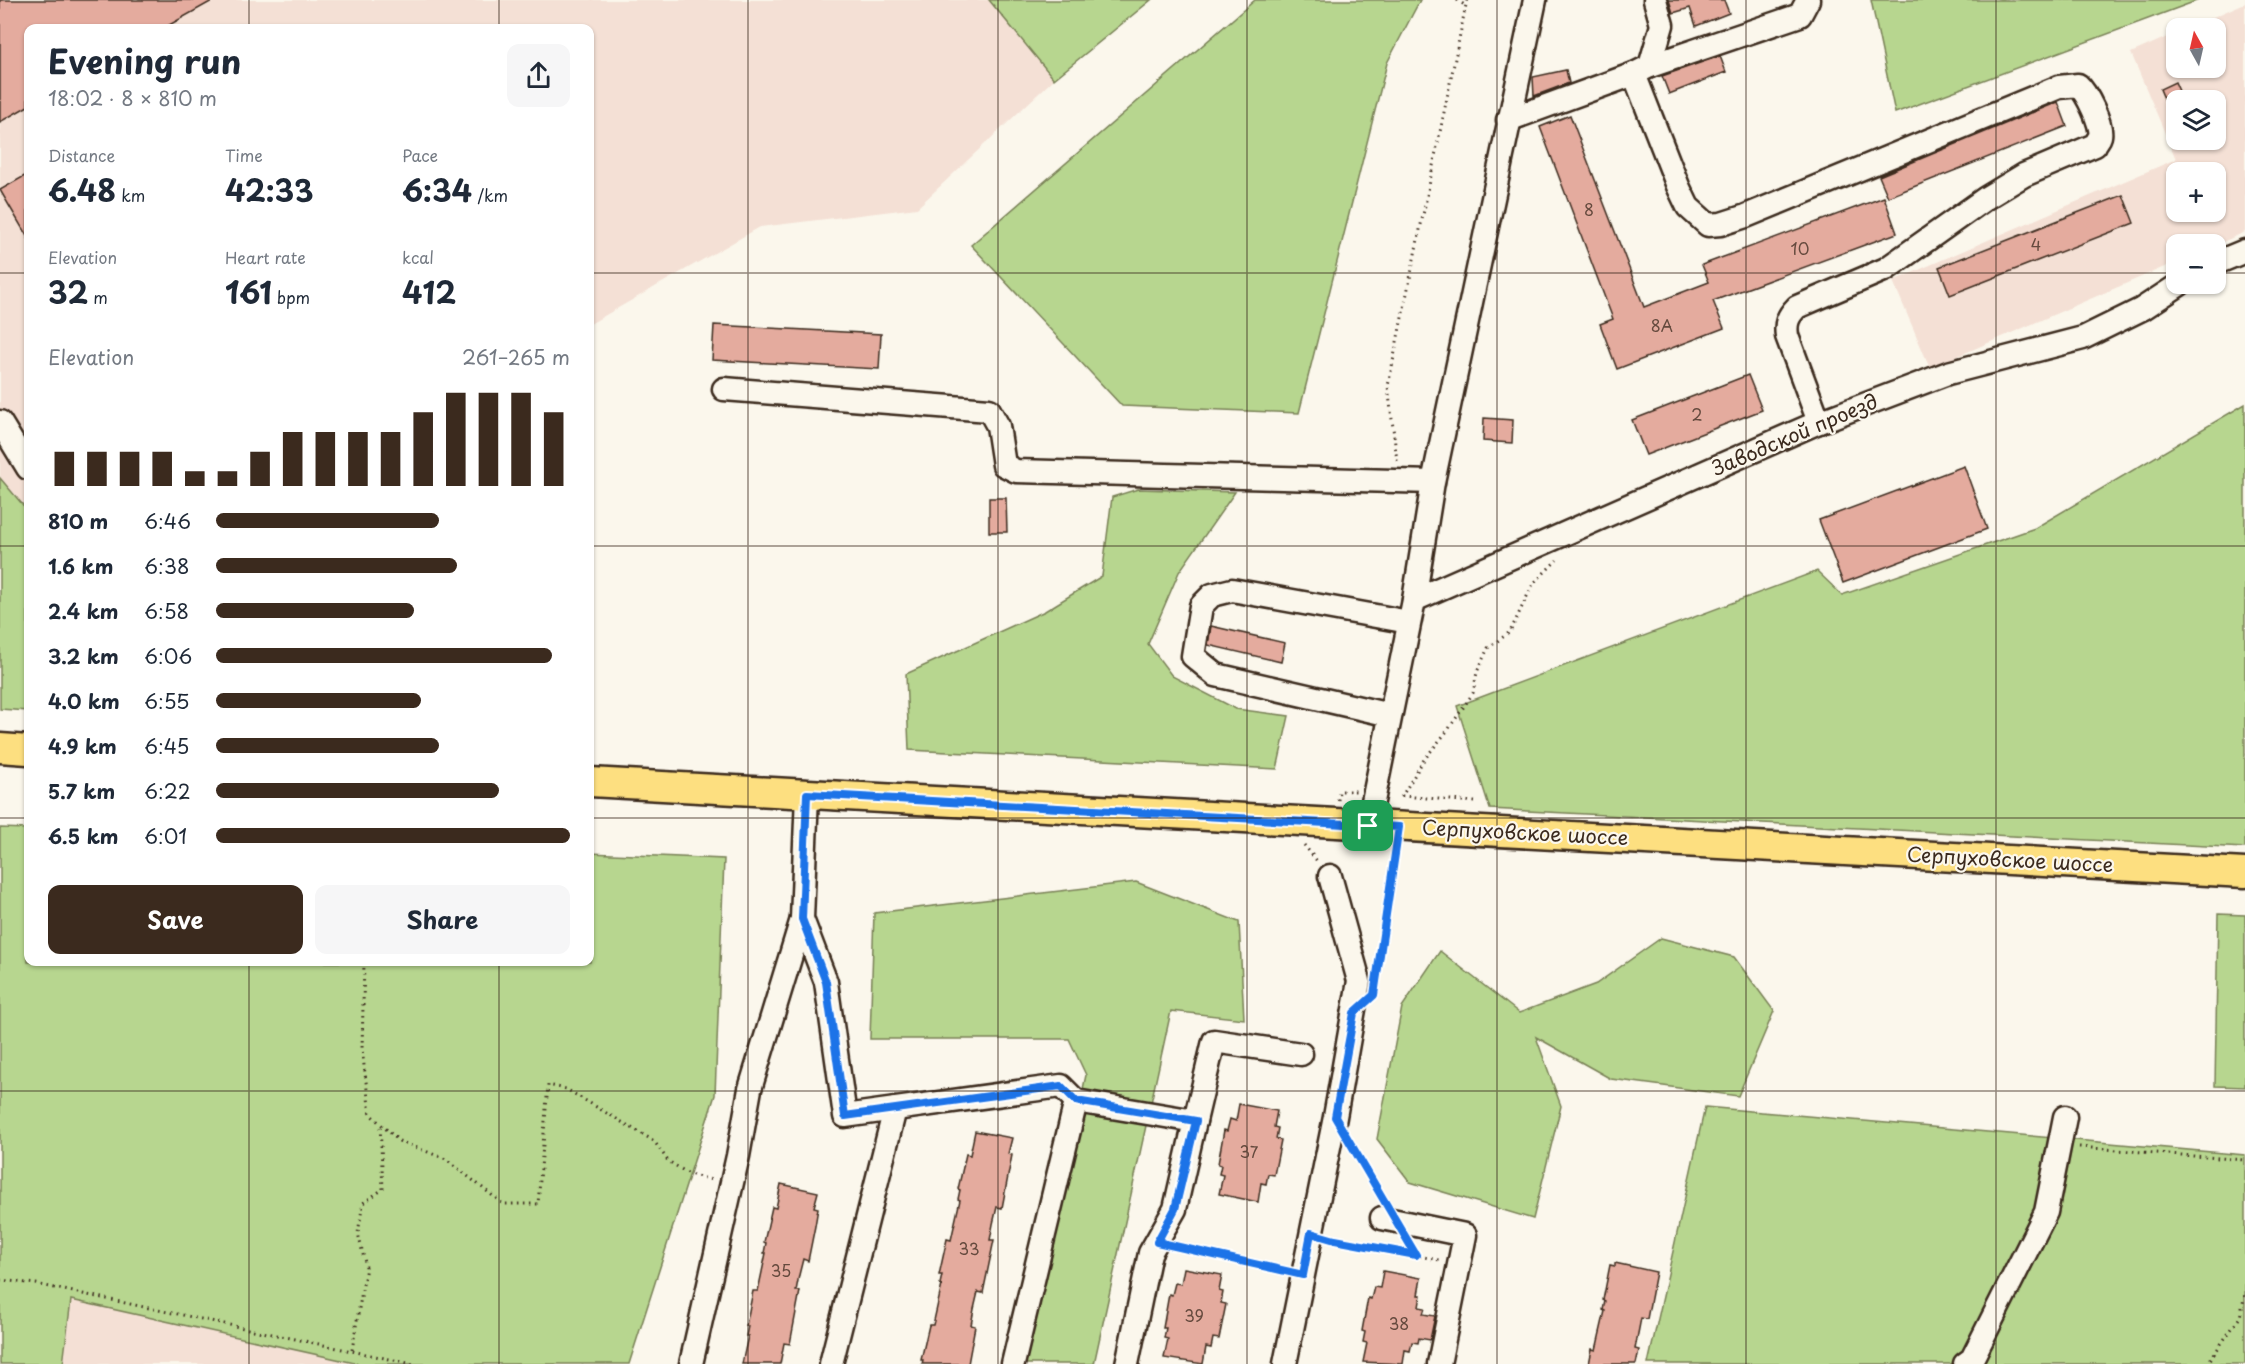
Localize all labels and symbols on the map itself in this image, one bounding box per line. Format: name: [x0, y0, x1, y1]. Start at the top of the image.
north arrow: [2166, 18, 2226, 78]
house number: 8: [1584, 197, 1594, 221]
house number: 4: [2031, 232, 2041, 256]
house number: 10: [1791, 236, 1809, 260]
house number: 8А: [1651, 313, 1673, 337]
street label: Заводской проезд: [1707, 386, 1882, 483]
house number: 2: [1691, 402, 1703, 426]
pin: [1342, 800, 1393, 851]
street label: Серпуховское шоссе: [1421, 812, 1629, 852]
street label: Серпуховское шоссе: [1906, 839, 2114, 879]
house number: 37: [1240, 1139, 1259, 1163]
house number: 33: [958, 1236, 980, 1260]
house number: 35: [771, 1258, 791, 1282]
house number: 39: [1184, 1303, 1204, 1327]
house number: 38: [1389, 1311, 1409, 1335]

